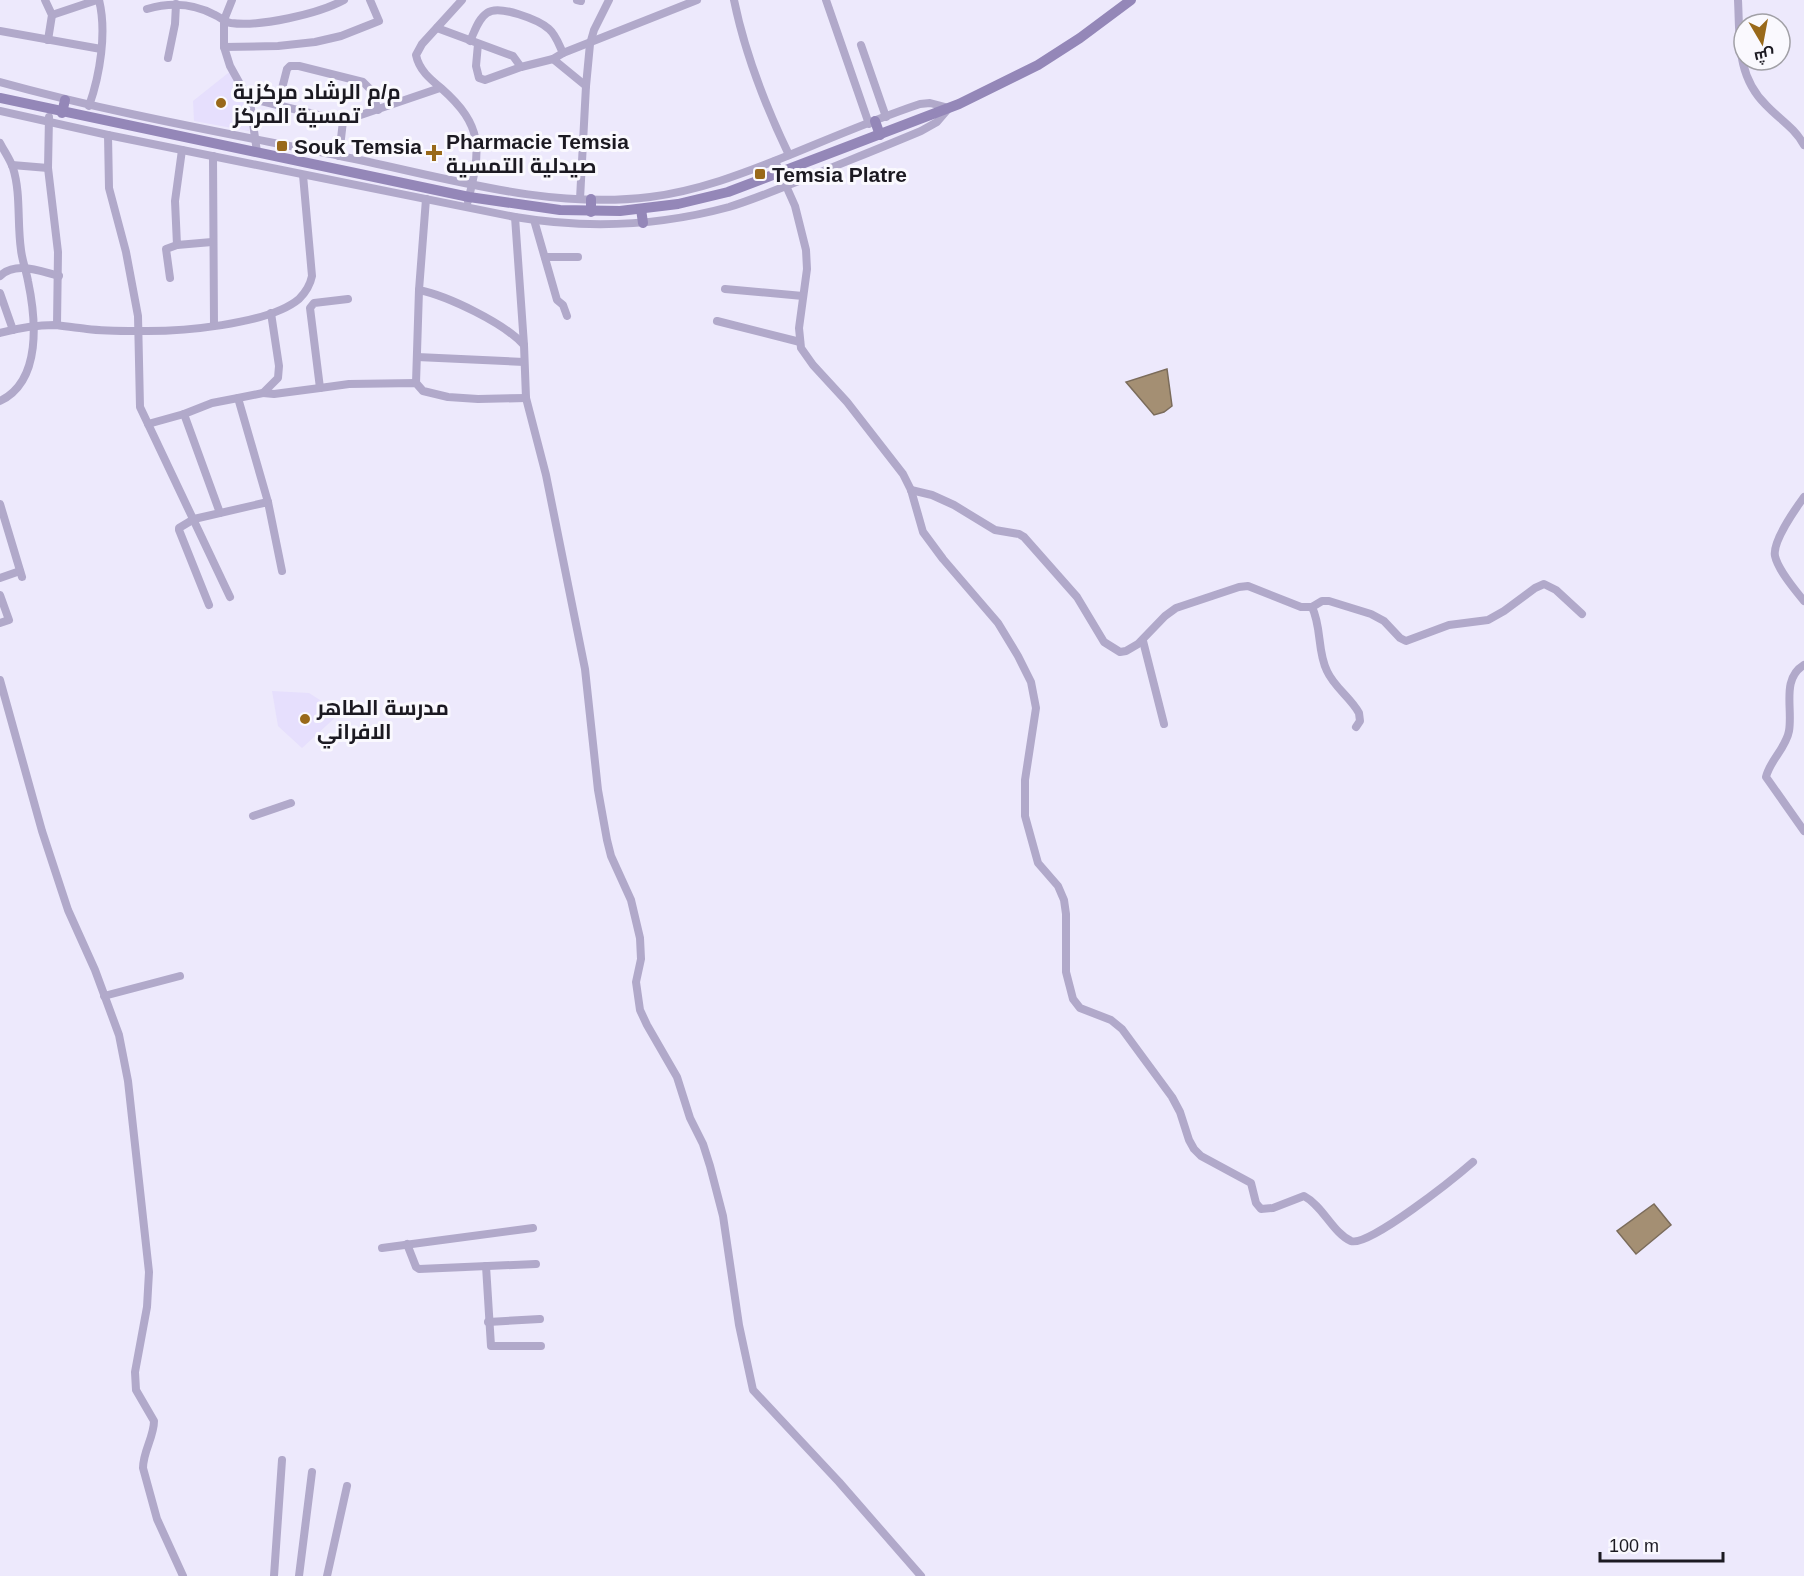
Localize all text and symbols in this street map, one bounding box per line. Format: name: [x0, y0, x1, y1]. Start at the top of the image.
north arrow: [1732, 12, 1792, 72]
text: ش: [1753, 45, 1776, 66]
place label: م/م الرشاد مركزية تمسية المركز: [232, 80, 401, 128]
marker: م/م الرشاد مركزية تمسية المركز: [214, 96, 228, 110]
place label: Pharmacie Temsia صيدلية التمسية: [446, 130, 629, 178]
place label: Souk Temsia: [294, 135, 422, 158]
marker: Souk Temsia: [275, 139, 289, 153]
marker: Pharmacie Temsia صيدلية التمسية: [427, 146, 441, 160]
place label: Temsia Platre: [772, 163, 907, 186]
marker: Temsia Platre: [753, 167, 767, 181]
place label: مدرسة الطاهر الافراني: [316, 696, 449, 749]
marker: مدرسة الطاهر الافراني: [298, 712, 312, 726]
scale bar: [1600, 1525, 1723, 1563]
text: 100 m: [1609, 1536, 1659, 1556]

